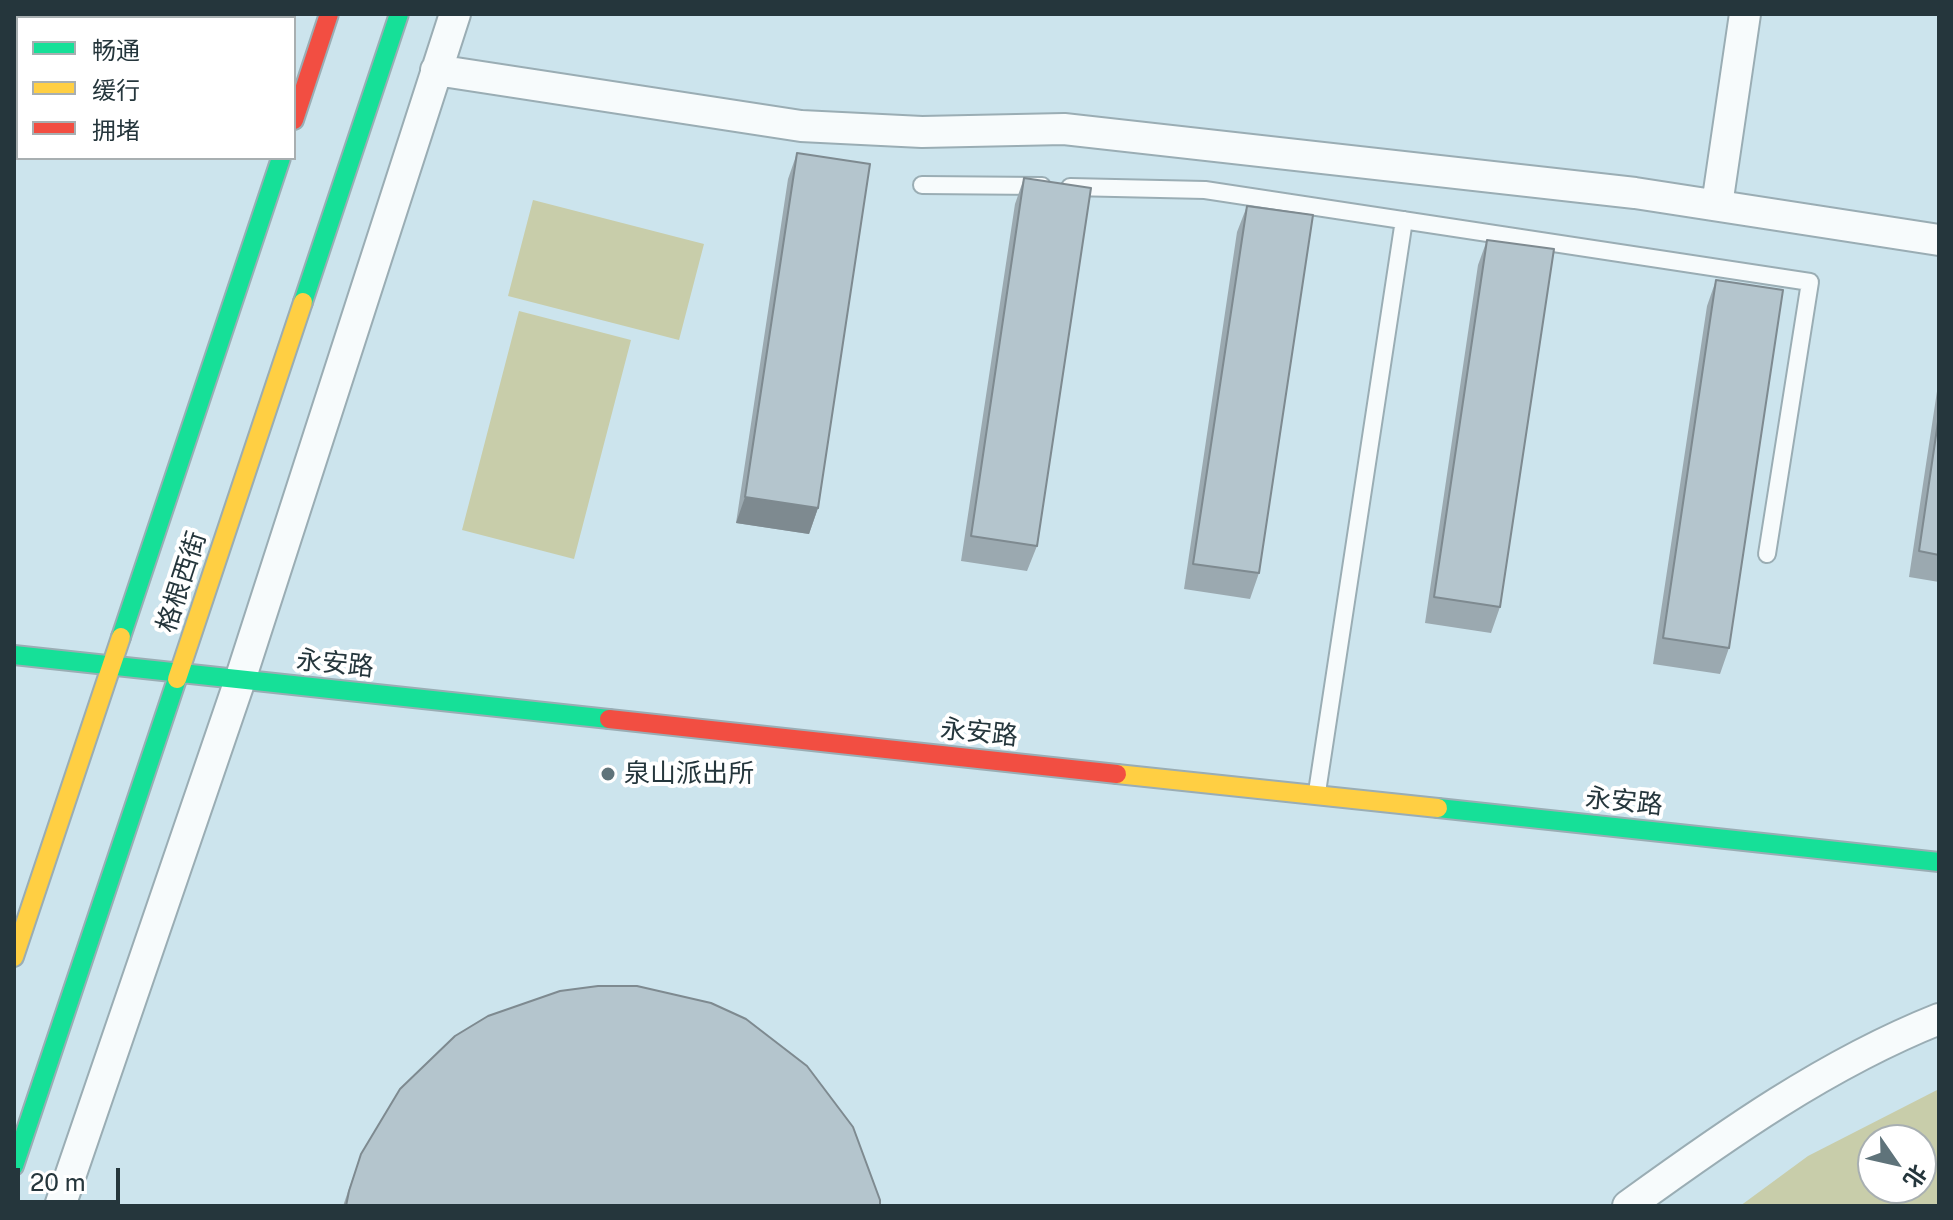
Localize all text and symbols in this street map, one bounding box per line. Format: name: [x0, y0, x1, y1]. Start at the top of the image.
legend: [16, 16, 296, 160]
text: 畅通: [92, 36, 140, 64]
text: 缓行: [92, 76, 140, 104]
text: 拥堵: [92, 116, 140, 144]
street label: 格根西街: [151, 528, 213, 636]
street label: 永安路: [295, 644, 375, 684]
street label: 永安路: [939, 713, 1019, 753]
place label: 泉山派出所: [624, 758, 754, 790]
marker: 泉山派出所: [599, 765, 617, 783]
street label: 永安路: [1584, 782, 1664, 822]
north arrow: [1857, 1124, 1937, 1204]
scale bar: [20, 1152, 124, 1202]
text: 北: [1898, 1160, 1932, 1193]
text: 20 m: [30, 1168, 86, 1196]

